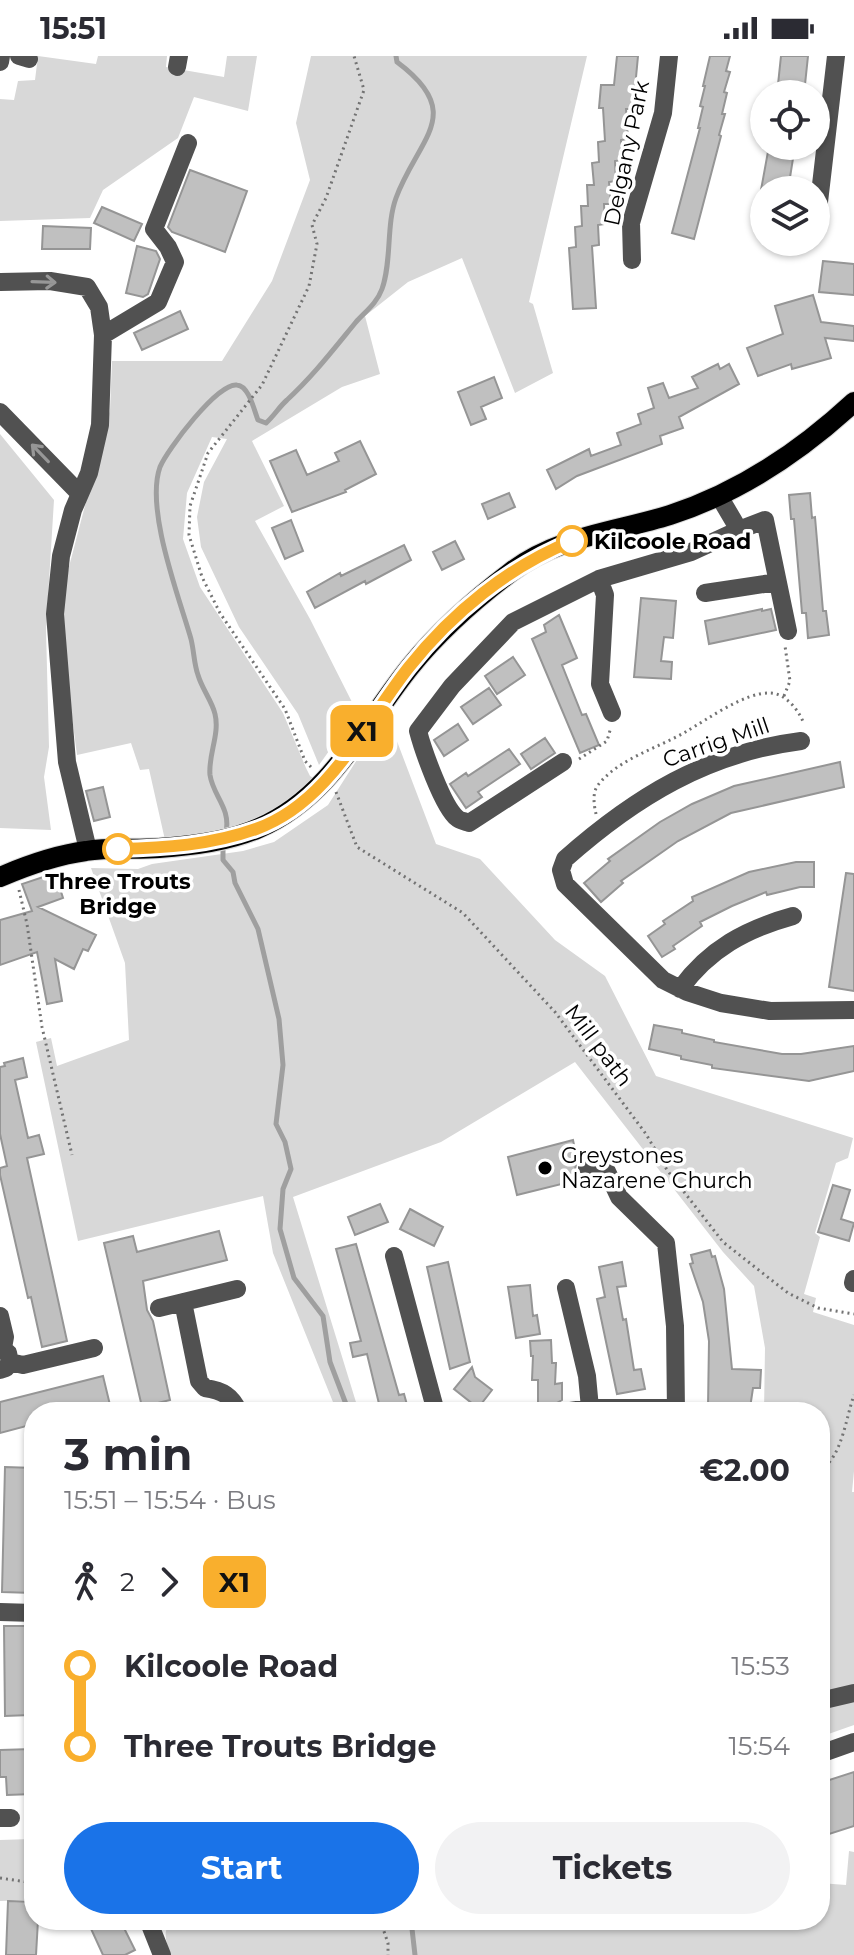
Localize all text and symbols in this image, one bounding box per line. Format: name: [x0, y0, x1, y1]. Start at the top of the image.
text: 15:51: [40, 10, 107, 47]
street label: Delgany Park: [598, 77, 655, 228]
map controls: [750, 80, 830, 256]
button: locate: [750, 80, 830, 160]
button: layers: [750, 176, 830, 256]
one-way arrow: [30, 274, 56, 289]
one-way arrow: [31, 444, 50, 463]
marker: Kilcoole Road: [557, 526, 587, 556]
place label: Kilcoole Road: [594, 528, 751, 555]
line badge: X1: [326, 705, 398, 757]
street label: Carrig Mill: [659, 712, 773, 773]
text: X1: [346, 714, 378, 748]
marker: Three Trouts Bridge: [103, 834, 133, 864]
place label: Three Trouts Bridge: [45, 868, 191, 920]
street label: Mill path: [559, 999, 638, 1092]
place label: Greystones Nazarene Church: [561, 1142, 753, 1194]
marker: Greystones Nazarene Church: [536, 1159, 554, 1177]
text: 3 min: [64, 1427, 192, 1481]
text: €2.00: [700, 1452, 790, 1489]
text: 15:51 – 15:54 · Bus: [64, 1484, 276, 1516]
icon: walk: [64, 1560, 108, 1604]
icon: forward: [147, 1560, 191, 1604]
text: X1: [219, 1565, 250, 1599]
text: 2: [120, 1566, 135, 1598]
text: Kilcoole Road: [124, 1648, 338, 1685]
text: 15:53: [731, 1650, 790, 1682]
text: Three Trouts Bridge: [124, 1728, 436, 1765]
text: 15:54: [728, 1730, 790, 1762]
button: Start: [64, 1822, 419, 1914]
button: Tickets: [435, 1822, 790, 1914]

